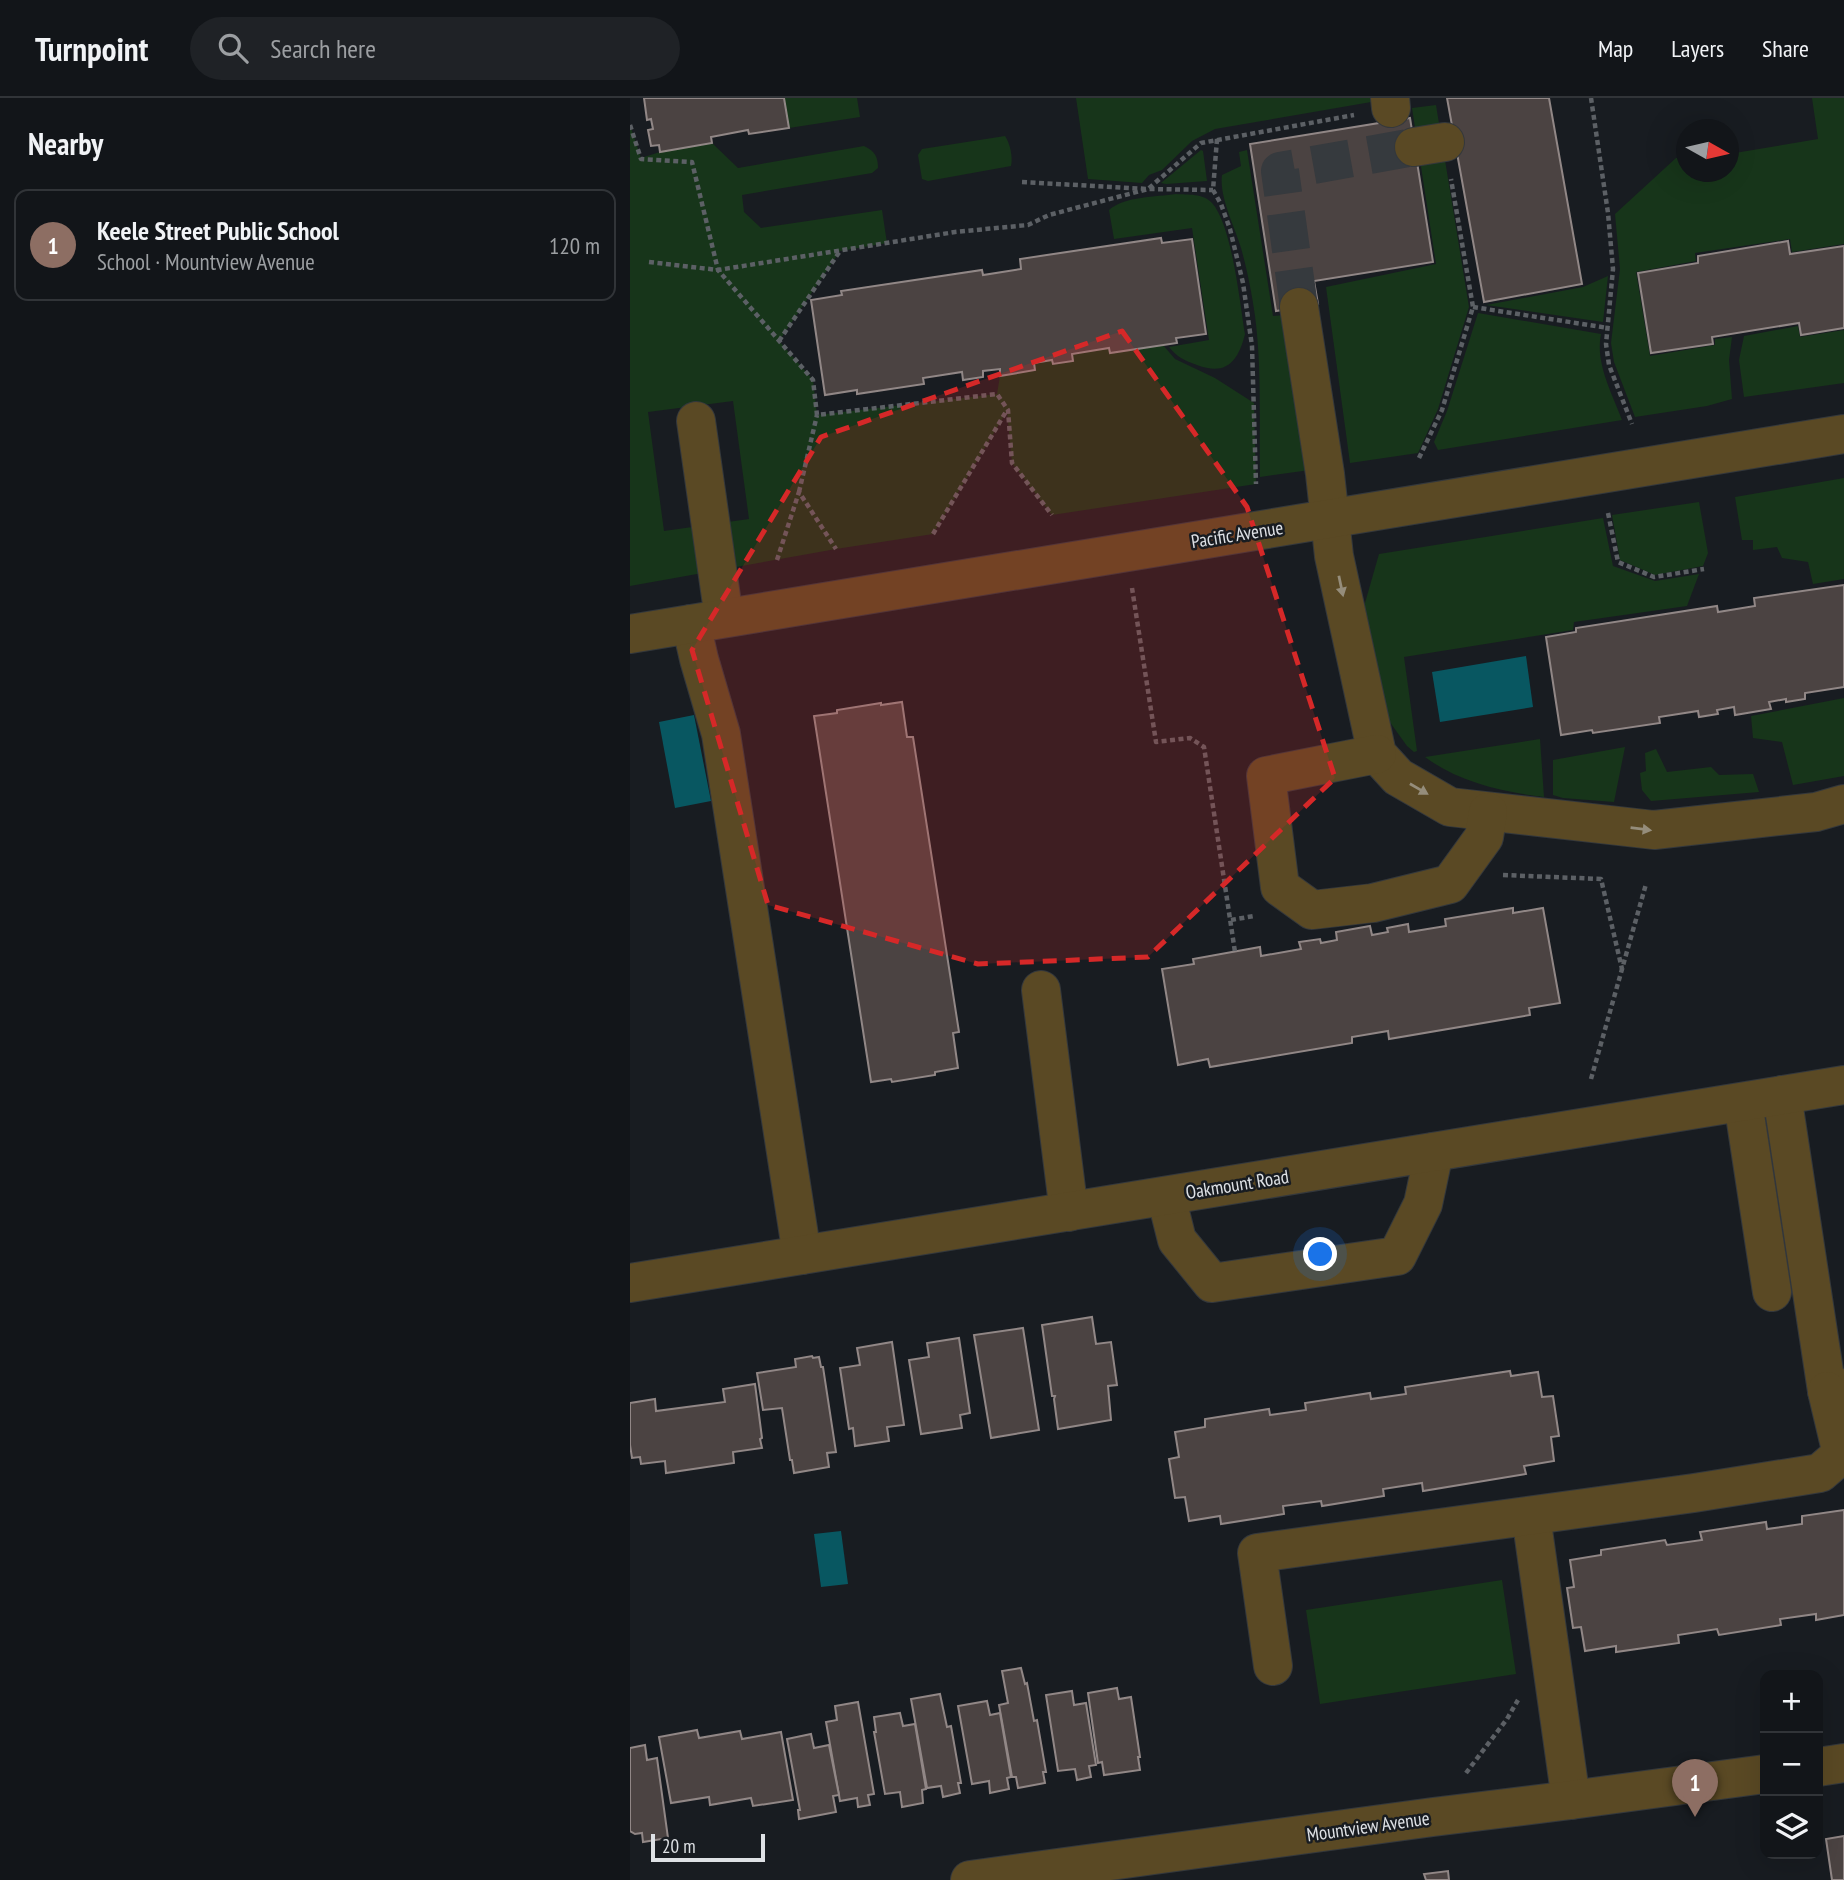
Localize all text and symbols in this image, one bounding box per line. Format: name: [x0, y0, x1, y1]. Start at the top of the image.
search box: [190, 17, 680, 80]
text: Turnpoint: [35, 27, 148, 70]
icon: search: [214, 29, 252, 67]
text: Search here: [270, 32, 376, 65]
text: Map: [1598, 33, 1633, 64]
text: Layers: [1671, 33, 1724, 64]
text: Share: [1762, 33, 1809, 64]
north arrow: [1676, 119, 1739, 182]
text: Nearby: [28, 124, 103, 163]
text: Keele Street Public School: [97, 214, 339, 247]
text: 1: [48, 231, 59, 260]
text: 120 m: [549, 231, 600, 260]
text: School · Mountview Avenue: [97, 247, 315, 276]
street label: Pacific Avenue: [1189, 515, 1285, 553]
one-way arrow: [1335, 575, 1346, 597]
one-way arrow: [1410, 783, 1429, 795]
one-way arrow: [1630, 823, 1652, 834]
street label: Oakmount Road: [1184, 1164, 1290, 1204]
your location: [1303, 1237, 1337, 1271]
map controls: [1760, 1670, 1823, 1859]
button: +: [1760, 1670, 1823, 1733]
button: −: [1760, 1733, 1823, 1796]
pin: 1: [1672, 1759, 1718, 1817]
button: layers: [1760, 1796, 1823, 1859]
street label: Mountview Avenue: [1305, 1805, 1431, 1846]
scale bar: [651, 1831, 765, 1863]
text: 20 m: [662, 1834, 696, 1858]

